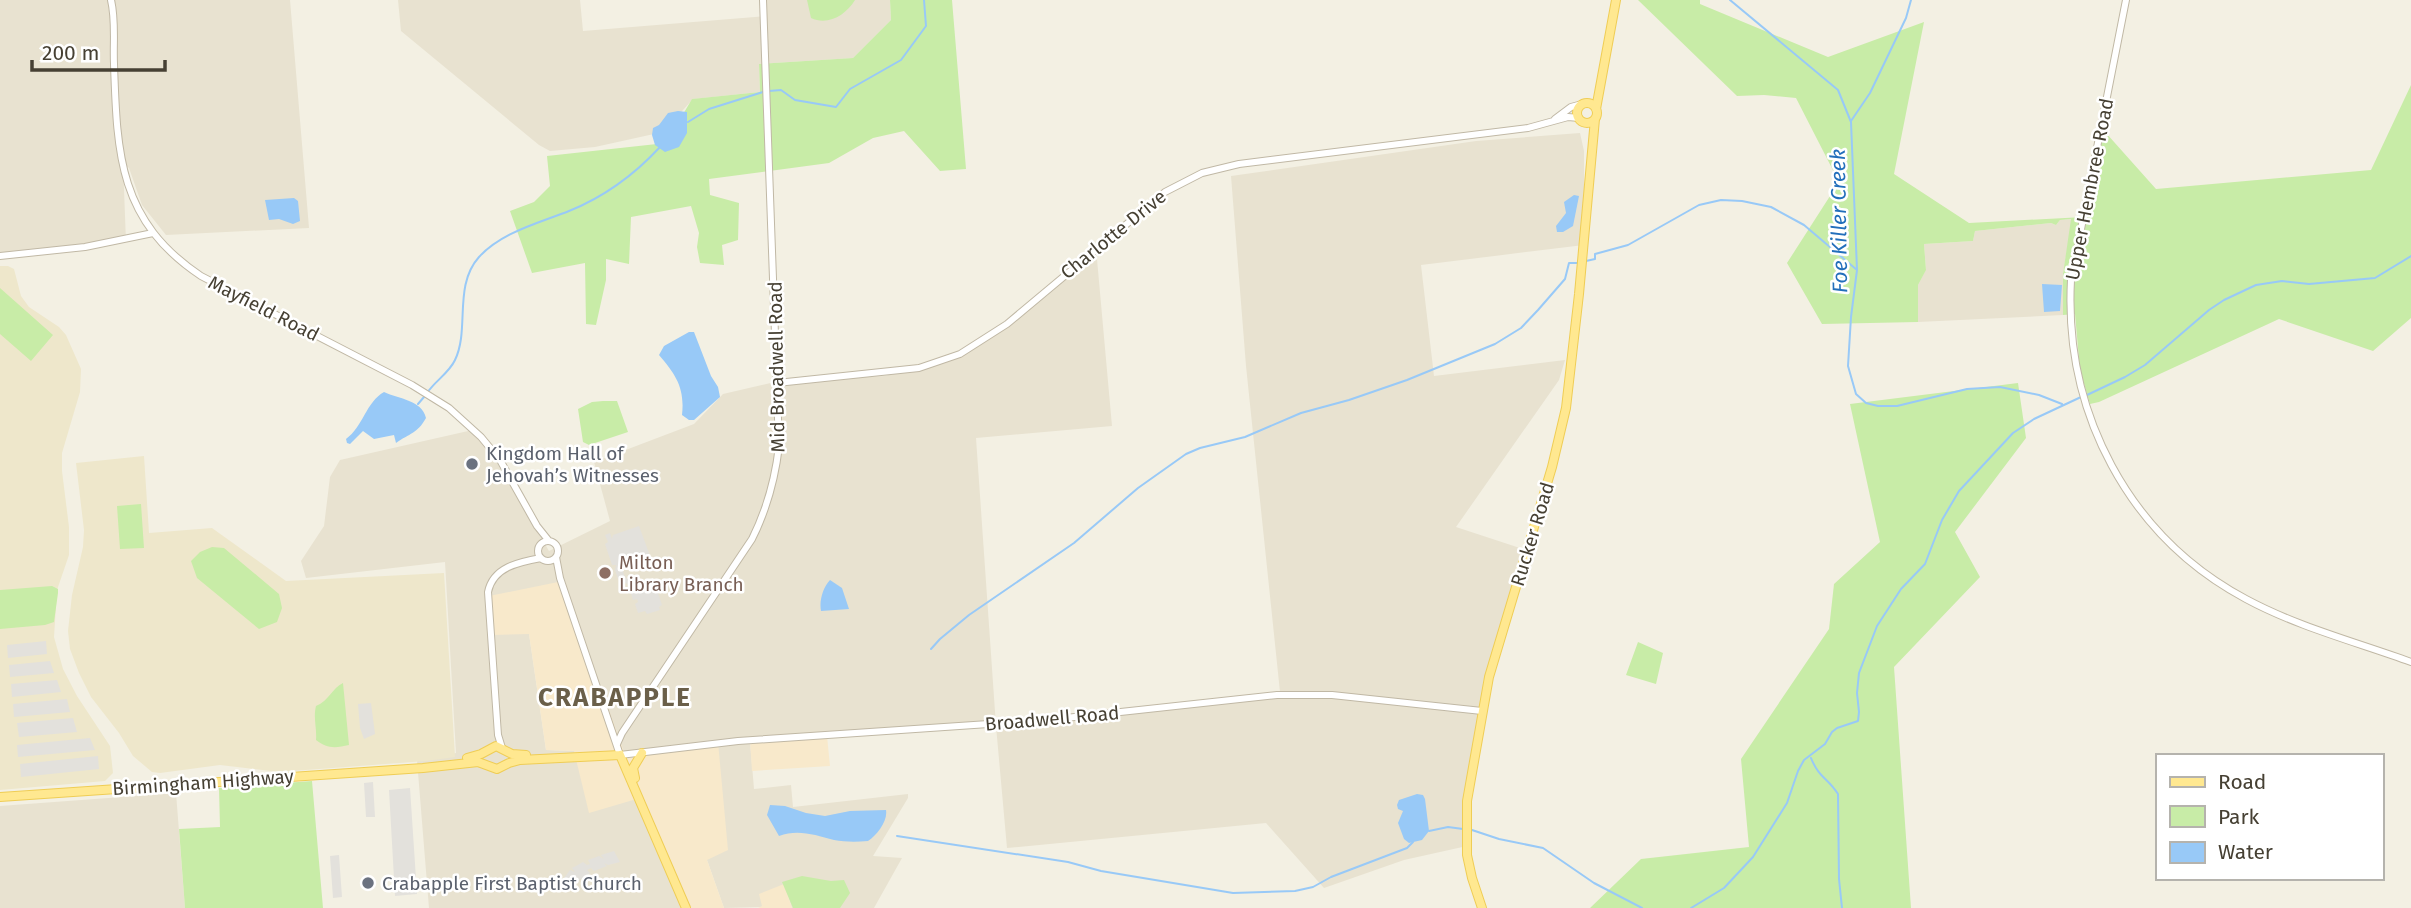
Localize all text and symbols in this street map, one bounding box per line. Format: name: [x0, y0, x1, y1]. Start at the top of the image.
scale bar: [32, 28, 164, 72]
text: 200 m: [42, 40, 99, 66]
street label: Upper Hembree Road: [2061, 96, 2118, 282]
water label: Foe Killer Creek: [1825, 149, 1853, 293]
street label: Charlotte Drive: [1056, 185, 1171, 284]
street label: Mayfield Road: [205, 271, 323, 346]
street label: Mid Broadwell Road: [764, 281, 789, 453]
place label: Kingdom Hall of Jehovah’s Witnesses: [486, 442, 659, 487]
marker: Kingdom Hall of Jehovah’s Witnesses: [464, 456, 480, 472]
street label: Rucker Road: [1506, 479, 1559, 589]
place label: Milton Library Branch: [619, 551, 744, 596]
marker: Milton Library Branch: [597, 565, 613, 581]
district label: CRABAPPLE: [538, 682, 692, 713]
street label: Broadwell Road: [984, 701, 1120, 736]
legend: [2156, 754, 2383, 880]
street label: Birmingham Highway: [112, 765, 295, 800]
text: Road: [2218, 769, 2266, 795]
text: Park: [2218, 804, 2260, 830]
text: Water: [2218, 839, 2273, 865]
place label: Crabapple First Baptist Church: [382, 872, 642, 895]
marker: Crabapple First Baptist Church: [360, 875, 376, 891]

